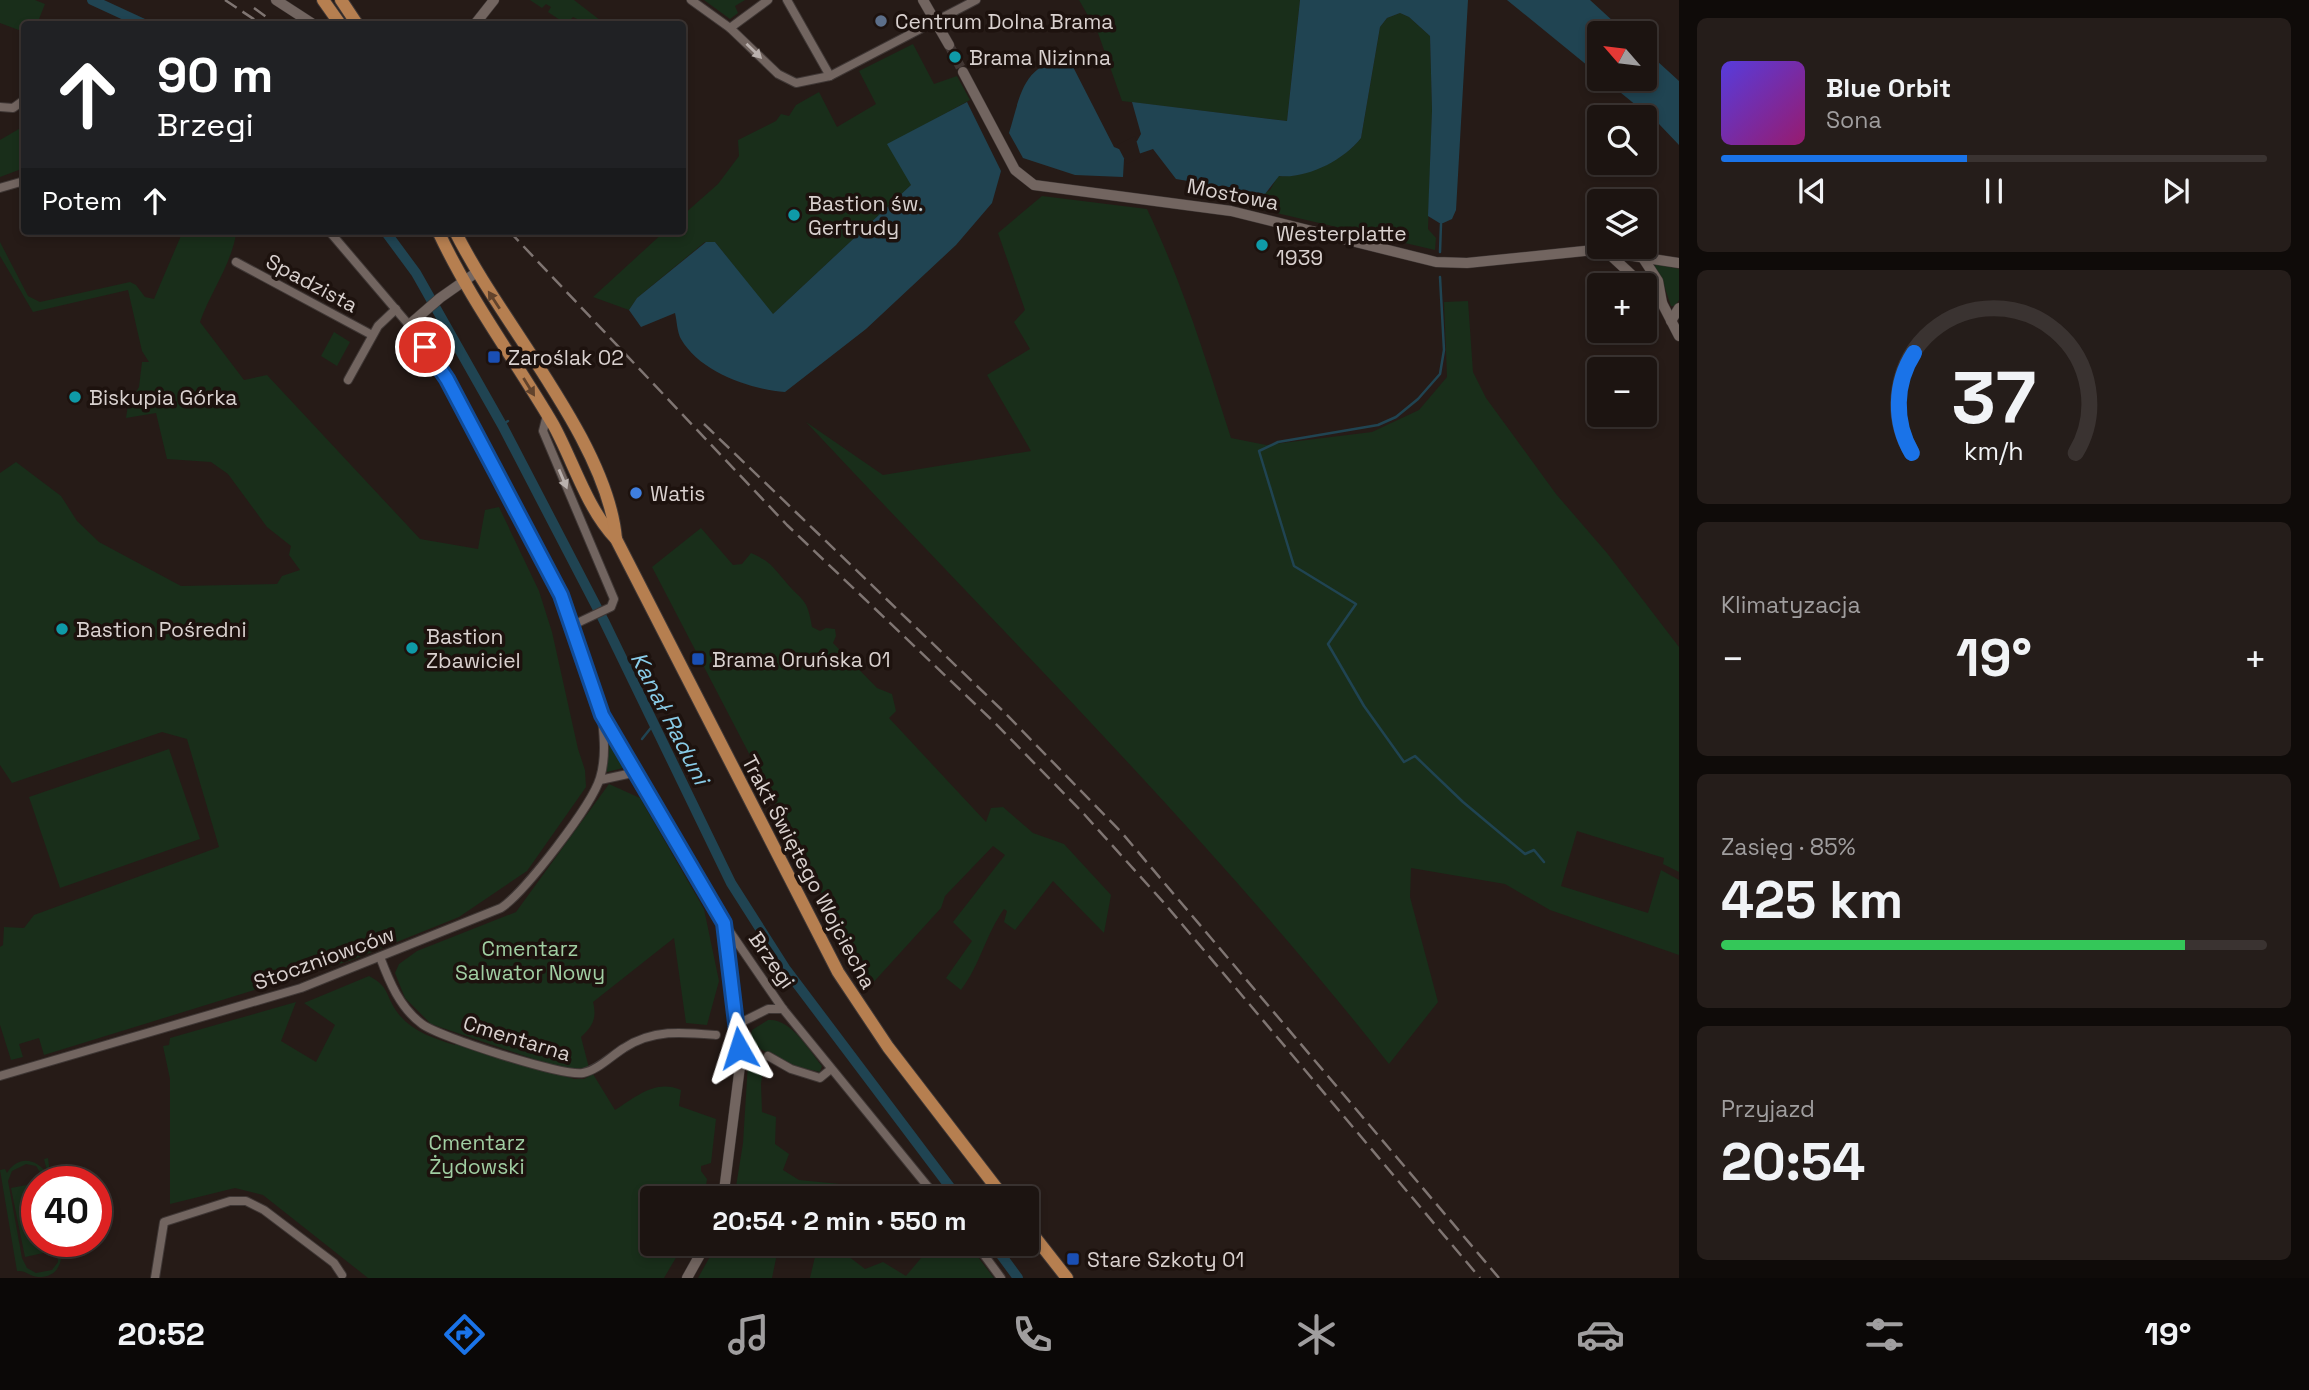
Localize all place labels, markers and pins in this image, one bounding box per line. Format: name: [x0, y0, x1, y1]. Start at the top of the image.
place label: Centrum Dolna Brama: [895, 8, 1113, 35]
marker: Centrum Dolna Brama: [873, 13, 889, 29]
place label: Brama Nizinna: [969, 44, 1111, 71]
marker: Brama Nizinna: [947, 49, 963, 65]
place label: Bastion św. Gertrudy: [808, 190, 923, 241]
marker: Bastion św. Gertrudy: [786, 207, 802, 223]
place label: Westerplatte 1939: [1276, 220, 1407, 271]
marker: Westerplatte 1939: [1254, 237, 1270, 253]
pin: [395, 317, 455, 377]
place label: Zaroślak 02: [508, 344, 624, 371]
marker: Zaroślak 02: [486, 349, 502, 365]
place label: Biskupia Górka: [89, 384, 237, 411]
marker: Biskupia Górka: [67, 389, 83, 405]
place label: Watis: [650, 480, 705, 507]
marker: Watis: [628, 485, 644, 501]
place label: Bastion Pośredni: [76, 616, 247, 643]
marker: Bastion Pośredni: [54, 621, 70, 637]
place label: Bastion Zbawiciel: [426, 623, 521, 674]
marker: Bastion Zbawiciel: [404, 640, 420, 656]
place label: Brama Oruńska 01: [712, 646, 891, 673]
marker: Brama Oruńska 01: [690, 651, 706, 667]
place label: Stare Szkoty 01: [1087, 1246, 1244, 1273]
marker: Stare Szkoty 01: [1065, 1251, 1081, 1267]

